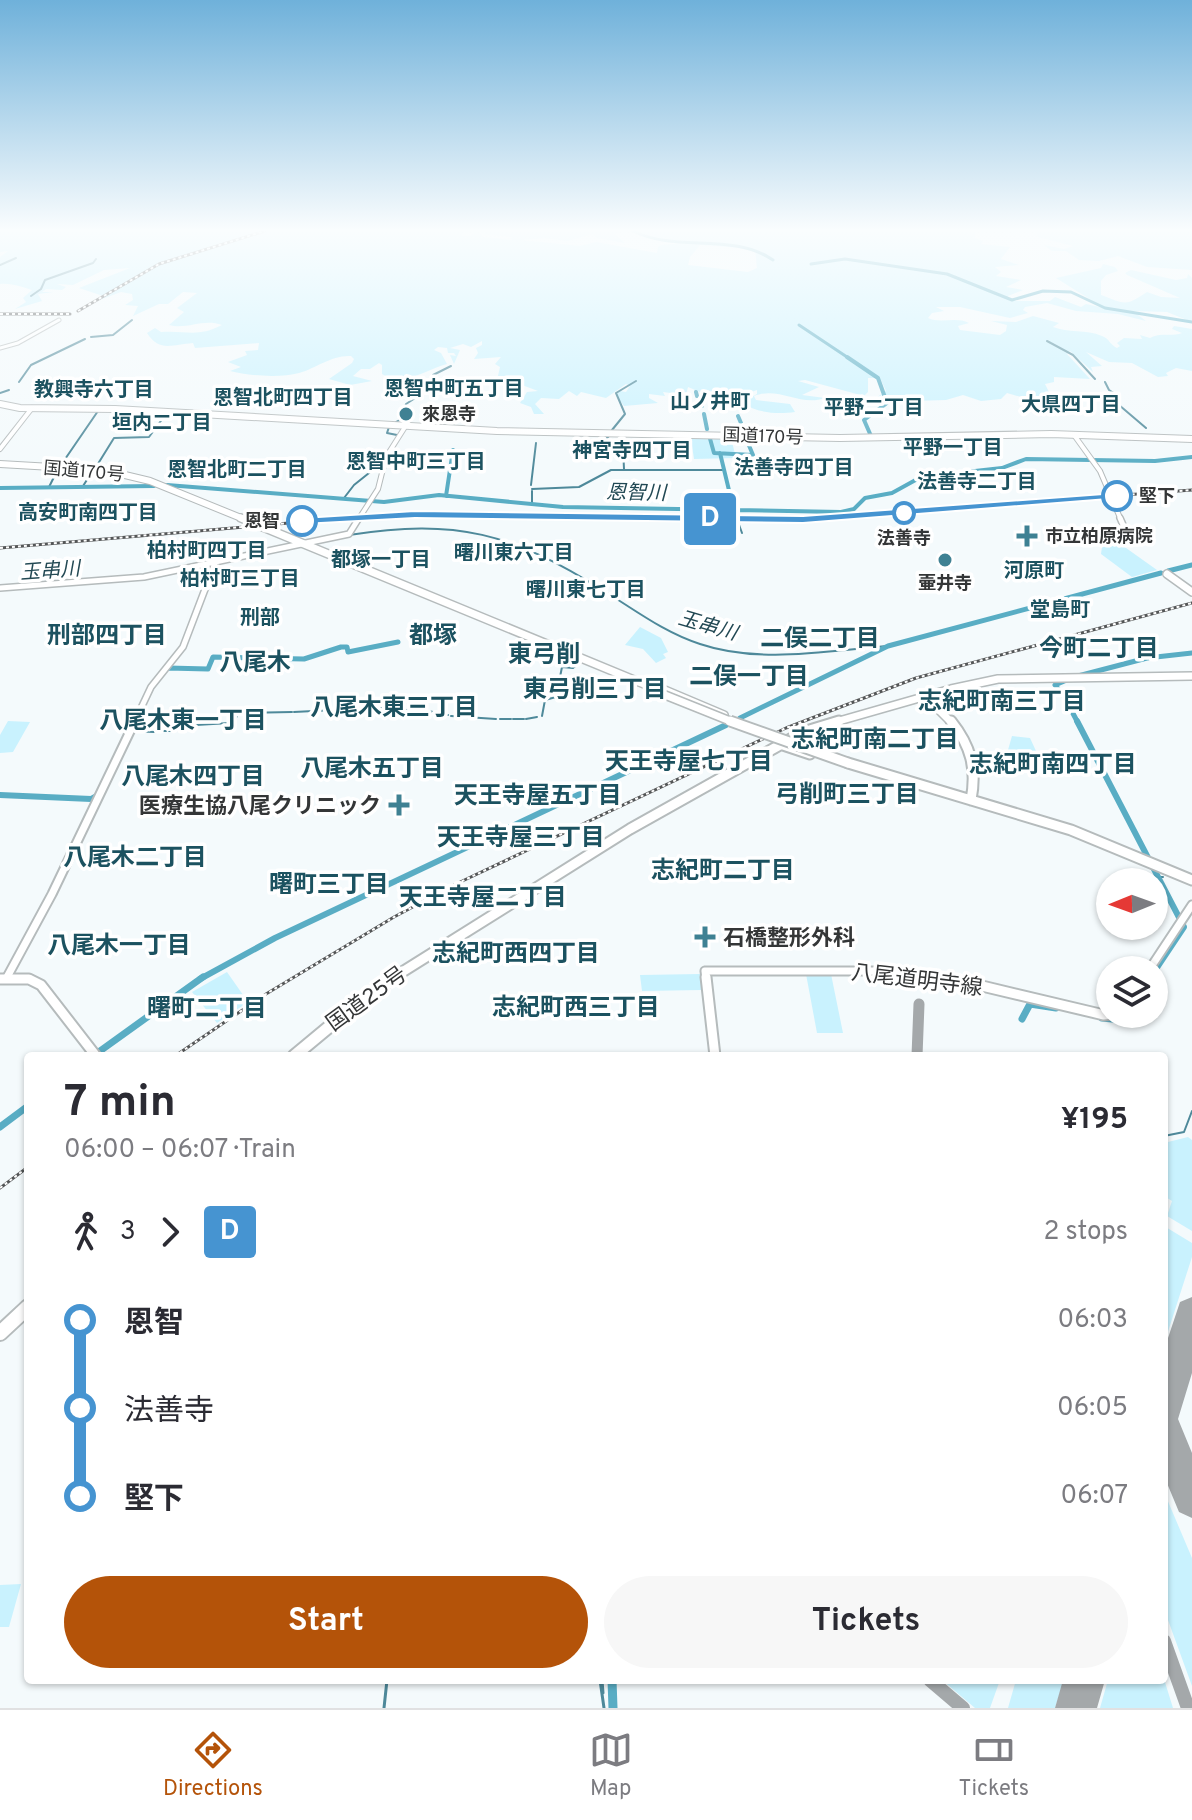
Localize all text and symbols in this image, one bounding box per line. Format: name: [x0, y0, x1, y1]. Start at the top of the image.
district label: 恩智中町五丁目: [384, 377, 524, 403]
district label: 教興寺六丁目: [34, 378, 154, 404]
district label: 恩智北町四丁目: [213, 386, 353, 412]
district label: 山ノ井町: [670, 390, 750, 416]
district label: 大県四丁目: [1021, 393, 1121, 419]
district label: 平野二丁目: [824, 396, 924, 422]
place label: 來恩寺: [422, 404, 476, 427]
marker: 來恩寺: [397, 405, 415, 423]
district label: 垣内二丁目: [112, 411, 212, 437]
street label: 国道170号: [722, 425, 804, 450]
district label: 平野一丁目: [903, 436, 1003, 462]
district label: 神宮寺四丁目: [572, 439, 692, 465]
district label: 恩智中町三丁目: [346, 450, 486, 476]
district label: 法善寺四丁目: [734, 456, 854, 482]
street label: 国道170号: [42, 458, 125, 487]
district label: 恩智北町二丁目: [167, 458, 307, 484]
district label: 法善寺二丁目: [917, 470, 1037, 496]
water label: 恩智川: [606, 480, 668, 508]
marker: 堅下: [1102, 481, 1132, 511]
place label: 堅下: [1139, 486, 1175, 509]
line badge: D: [684, 493, 736, 545]
district label: 高安町南四丁目: [18, 501, 158, 527]
text: D: [700, 501, 720, 537]
marker: 法善寺: [893, 502, 915, 524]
marker: 恩智: [287, 506, 317, 536]
place label: 恩智: [244, 511, 280, 534]
marker: 市立柏原病院: [1016, 525, 1038, 547]
place label: 市立柏原病院: [1045, 526, 1153, 549]
place label: 法善寺: [877, 528, 931, 551]
district label: 柏村町四丁目: [147, 539, 267, 565]
district label: 曙川東六丁目: [454, 541, 574, 567]
district label: 都塚一丁目: [331, 548, 431, 574]
marker: 壷井寺: [936, 551, 954, 569]
water label: 玉串川: [19, 557, 83, 587]
district label: 河原町: [1004, 559, 1064, 585]
district label: 柏村町三丁目: [180, 567, 300, 593]
place label: 壷井寺: [918, 573, 972, 596]
district label: 曙川東七丁目: [526, 578, 646, 604]
district label: 堂島町: [1030, 598, 1090, 624]
district label: 刑部: [240, 606, 280, 632]
water label: 玉串川: [675, 606, 742, 648]
district label: 刑部四丁目: [47, 622, 167, 652]
district label: 都塚: [409, 622, 457, 652]
district label: 二俣二丁目: [760, 625, 880, 655]
district label: 今町二丁目: [1039, 635, 1159, 665]
district label: 東弓削: [508, 641, 580, 671]
district label: 八尾木: [219, 649, 291, 679]
district label: 二俣一丁目: [689, 663, 809, 693]
district label: 東弓削三丁目: [523, 676, 667, 706]
district label: 志紀町南三丁目: [918, 688, 1086, 718]
district label: 八尾木東三丁目: [310, 694, 478, 724]
district label: 八尾木東一丁目: [99, 707, 267, 737]
district label: 志紀町南二丁目: [791, 726, 959, 756]
district label: 天王寺屋七丁目: [605, 748, 773, 778]
district label: 志紀町南四丁目: [969, 751, 1137, 781]
district label: 八尾木五丁目: [300, 755, 444, 785]
district label: 八尾木四丁目: [121, 763, 265, 793]
district label: 弓削町三丁目: [775, 781, 919, 811]
district label: 天王寺屋五丁目: [454, 782, 622, 812]
place label: 医療生協八尾クリニック: [139, 794, 381, 821]
marker: 医療生協八尾クリニック: [388, 794, 410, 816]
district label: 天王寺屋三丁目: [437, 824, 605, 854]
district label: 八尾木二丁目: [63, 844, 207, 874]
district label: 志紀町二丁目: [651, 857, 795, 887]
north arrow: [1096, 868, 1168, 940]
map controls: [1096, 868, 1168, 1028]
district label: 曙町三丁目: [269, 871, 389, 901]
district label: 天王寺屋二丁目: [399, 884, 567, 914]
marker: 石橋整形外科: [694, 926, 716, 948]
place label: 石橋整形外科: [723, 926, 855, 953]
district label: 八尾木一丁目: [47, 932, 191, 962]
district label: 志紀町西四丁目: [432, 940, 600, 970]
button: layers: [1096, 956, 1168, 1028]
street label: 八尾道明寺線: [850, 960, 984, 1003]
street label: 国道25号: [322, 962, 413, 1038]
district label: 志紀町西三丁目: [492, 994, 660, 1024]
district label: 曙町二丁目: [147, 995, 267, 1025]
text: 7 min: [64, 1076, 176, 1132]
text: ¥195: [1061, 1102, 1128, 1139]
text: 06:00 – 06:07 · Train: [64, 1134, 296, 1167]
icon: walk: [64, 1210, 108, 1254]
icon: forward: [148, 1210, 192, 1254]
text: D: [220, 1214, 240, 1250]
text: 3: [120, 1216, 136, 1249]
text: 2 stops: [1043, 1216, 1128, 1249]
text: 06:03: [1058, 1304, 1128, 1337]
text: 恩智: [124, 1306, 184, 1343]
text: 06:05: [1057, 1392, 1128, 1425]
text: 法善寺: [124, 1394, 214, 1431]
text: 06:07: [1060, 1480, 1128, 1513]
text: 堅下: [124, 1482, 184, 1519]
button: Start: [64, 1576, 588, 1668]
button: Tickets: [604, 1576, 1128, 1668]
tab: Directions: [163, 1728, 263, 1803]
tab: Map: [589, 1728, 633, 1803]
tab: Tickets: [959, 1728, 1029, 1803]

